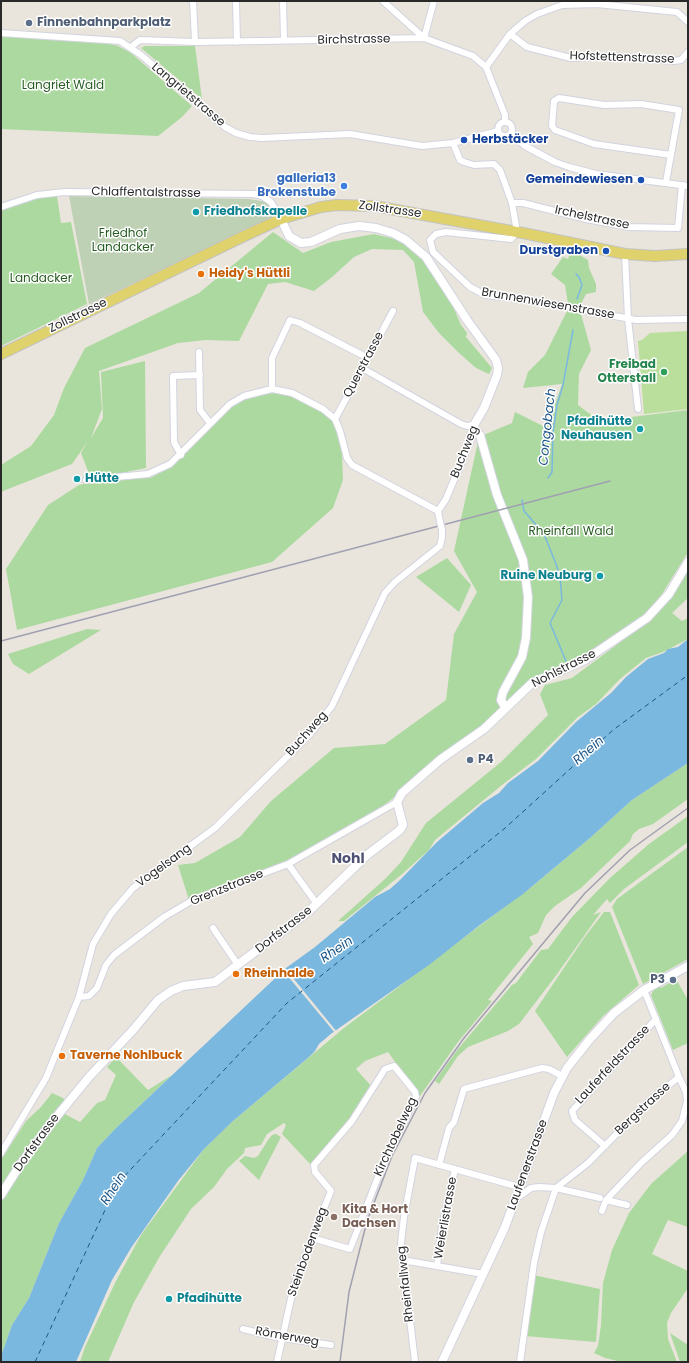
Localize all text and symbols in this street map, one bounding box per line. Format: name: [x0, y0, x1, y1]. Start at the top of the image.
place label: Finnenbahnparkplatz: [37, 16, 171, 30]
marker: Finnenbahnparkplatz: [24, 18, 34, 28]
street label: Birchstrasse: [317, 32, 391, 48]
street label: Hofstettenstrasse: [569, 49, 675, 67]
street label: Langrietstrasse: [148, 60, 228, 130]
park label: Langriet Wald: [22, 79, 104, 93]
place label: Herbstäcker: [472, 133, 548, 147]
marker: Herbstäcker: [459, 135, 469, 145]
place label: galleria13 Brokenstube: [257, 172, 336, 200]
place label: Gemeindewiesen: [526, 173, 633, 187]
marker: Gemeindewiesen: [636, 175, 646, 185]
marker: galleria13 Brokenstube: [339, 181, 349, 191]
street label: Chlaffentalstrasse: [91, 185, 201, 201]
street label: Zollstrasse: [358, 198, 422, 222]
street label: Irchelstrasse: [553, 203, 631, 233]
place label: Friedhofskapelle: [204, 205, 307, 219]
marker: Friedhofskapelle: [191, 207, 201, 217]
park label: Friedhof Landacker: [92, 227, 154, 255]
place label: Durstgraben: [519, 244, 598, 258]
marker: Durstgraben: [601, 246, 611, 256]
place label: Heidy's Hüttli: [209, 267, 290, 281]
marker: Heidy's Hüttli: [196, 269, 206, 279]
park label: Landacker: [10, 272, 72, 286]
street label: Brunnenwiesenstrasse: [480, 285, 616, 323]
street label: Zollstrasse: [46, 296, 110, 336]
street label: Querstrasse: [341, 330, 387, 400]
place label: Freibad Otterstall: [598, 358, 656, 386]
marker: Freibad Otterstall: [659, 367, 669, 377]
water label: Congobach: [536, 388, 560, 466]
place label: Pfadihütte Neuhausen: [561, 415, 632, 443]
street label: Buchweg: [448, 424, 482, 480]
marker: Pfadihütte Neuhausen: [635, 424, 645, 434]
place label: Hütte: [85, 472, 119, 486]
marker: Hütte: [72, 474, 82, 484]
park label: Rheinfall Wald: [528, 525, 614, 539]
place label: Ruine Neuburg: [501, 569, 592, 583]
marker: Ruine Neuburg: [595, 571, 605, 581]
street label: Nohlstrasse: [530, 647, 598, 691]
street label: Buchweg: [283, 709, 331, 759]
water label: Rhein: [570, 733, 608, 769]
place label: P4: [478, 753, 494, 767]
marker: P4: [465, 755, 475, 765]
street label: Vogelsang: [134, 841, 194, 891]
district label: Nohl: [331, 851, 365, 867]
street label: Grenzstrasse: [188, 867, 266, 909]
street label: Dorfstrasse: [253, 903, 315, 957]
water label: Rhein: [318, 934, 356, 966]
place label: Rheinhalde: [244, 967, 314, 981]
marker: Rheinhalde: [231, 969, 241, 979]
place label: P3: [650, 973, 665, 987]
marker: P3: [668, 975, 678, 985]
street label: Lauferfeldstrasse: [573, 1023, 653, 1107]
place label: Taverne Nohlbuck: [70, 1049, 183, 1063]
marker: Taverne Nohlbuck: [57, 1051, 67, 1061]
street label: Bergstrasse: [612, 1080, 674, 1138]
street label: Kirchtobelweg: [371, 1095, 421, 1179]
street label: Dorfstrasse: [11, 1111, 63, 1175]
street label: Laufenerstrasse: [505, 1118, 551, 1212]
water label: Rhein: [98, 1170, 130, 1208]
street label: Weierlistrasse: [432, 1176, 460, 1260]
place label: Kita & Hort Dachsen: [342, 1203, 408, 1231]
street label: Steinbodenweg: [285, 1205, 331, 1299]
marker: Kita & Hort Dachsen: [329, 1212, 339, 1222]
street label: Rheinfallweg: [395, 1245, 417, 1323]
place label: Pfadihütte: [177, 1292, 242, 1306]
marker: Pfadihütte: [164, 1294, 174, 1304]
street label: Römerweg: [254, 1324, 320, 1350]

